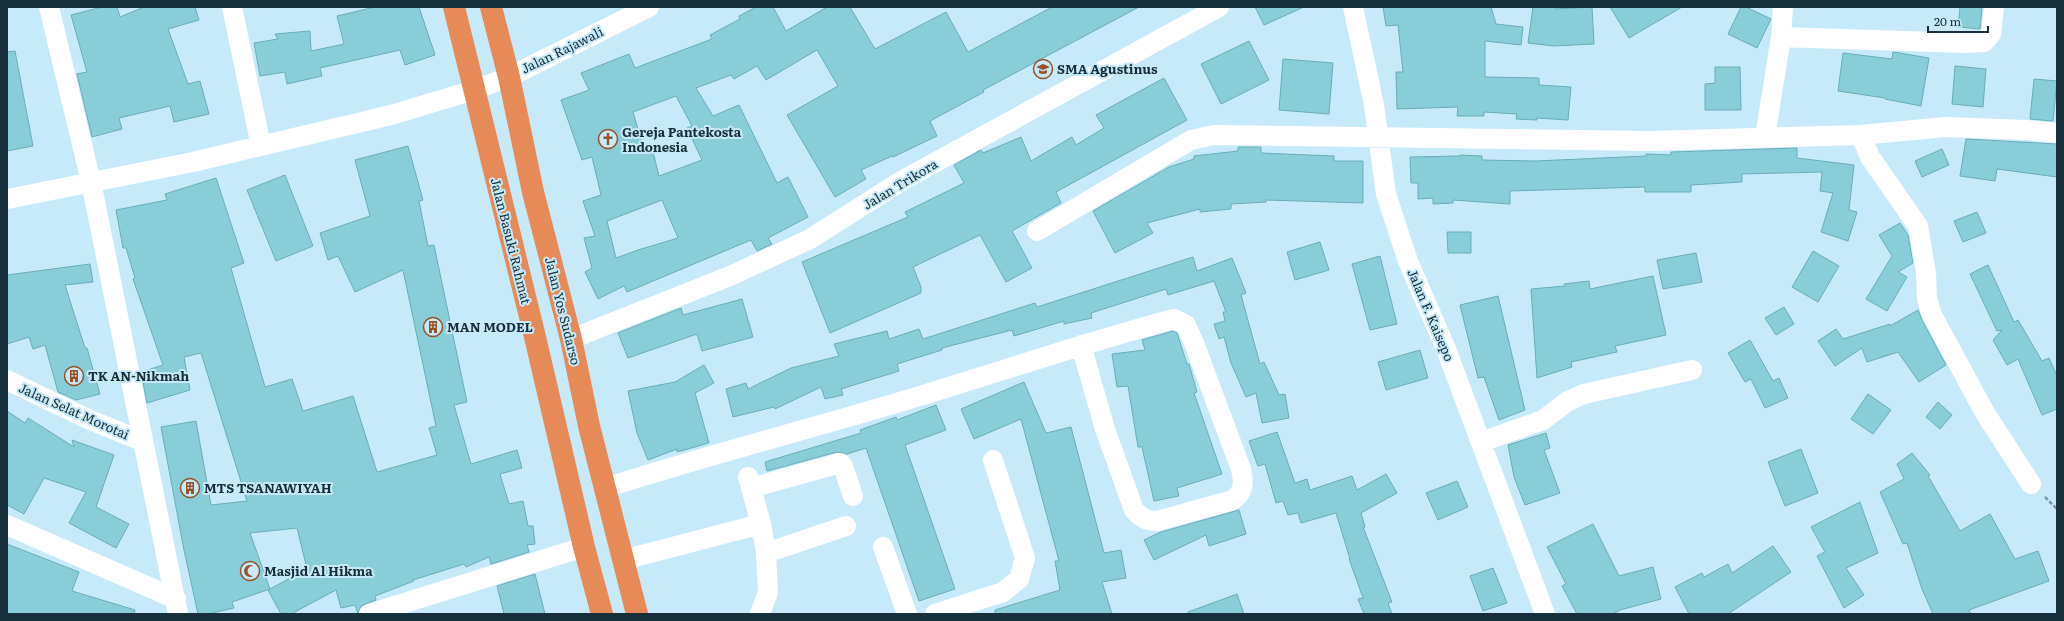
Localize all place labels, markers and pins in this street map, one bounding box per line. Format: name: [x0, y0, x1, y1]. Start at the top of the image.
school or university icon: SMA Agustinus: [1032, 58, 1054, 80]
place label: SMA Agustinus: [1057, 59, 1158, 78]
place label: Gereja Pantekosta Indonesia: [622, 122, 742, 156]
church icon: Gereja Pantekosta Indonesia: [597, 128, 619, 150]
building icon: MAN MODEL: [422, 316, 444, 338]
place label: MAN MODEL: [447, 317, 533, 336]
building icon: TK AN-Nikmah: [63, 365, 85, 387]
place label: TK AN-Nikmah: [88, 366, 189, 385]
building icon: MTS TSANAWIYAH: [179, 477, 201, 499]
place label: MTS TSANAWIYAH: [204, 478, 332, 497]
mosque icon: Masjid Al Hikma: [239, 560, 261, 582]
place label: Masjid Al Hikma: [264, 561, 373, 580]

